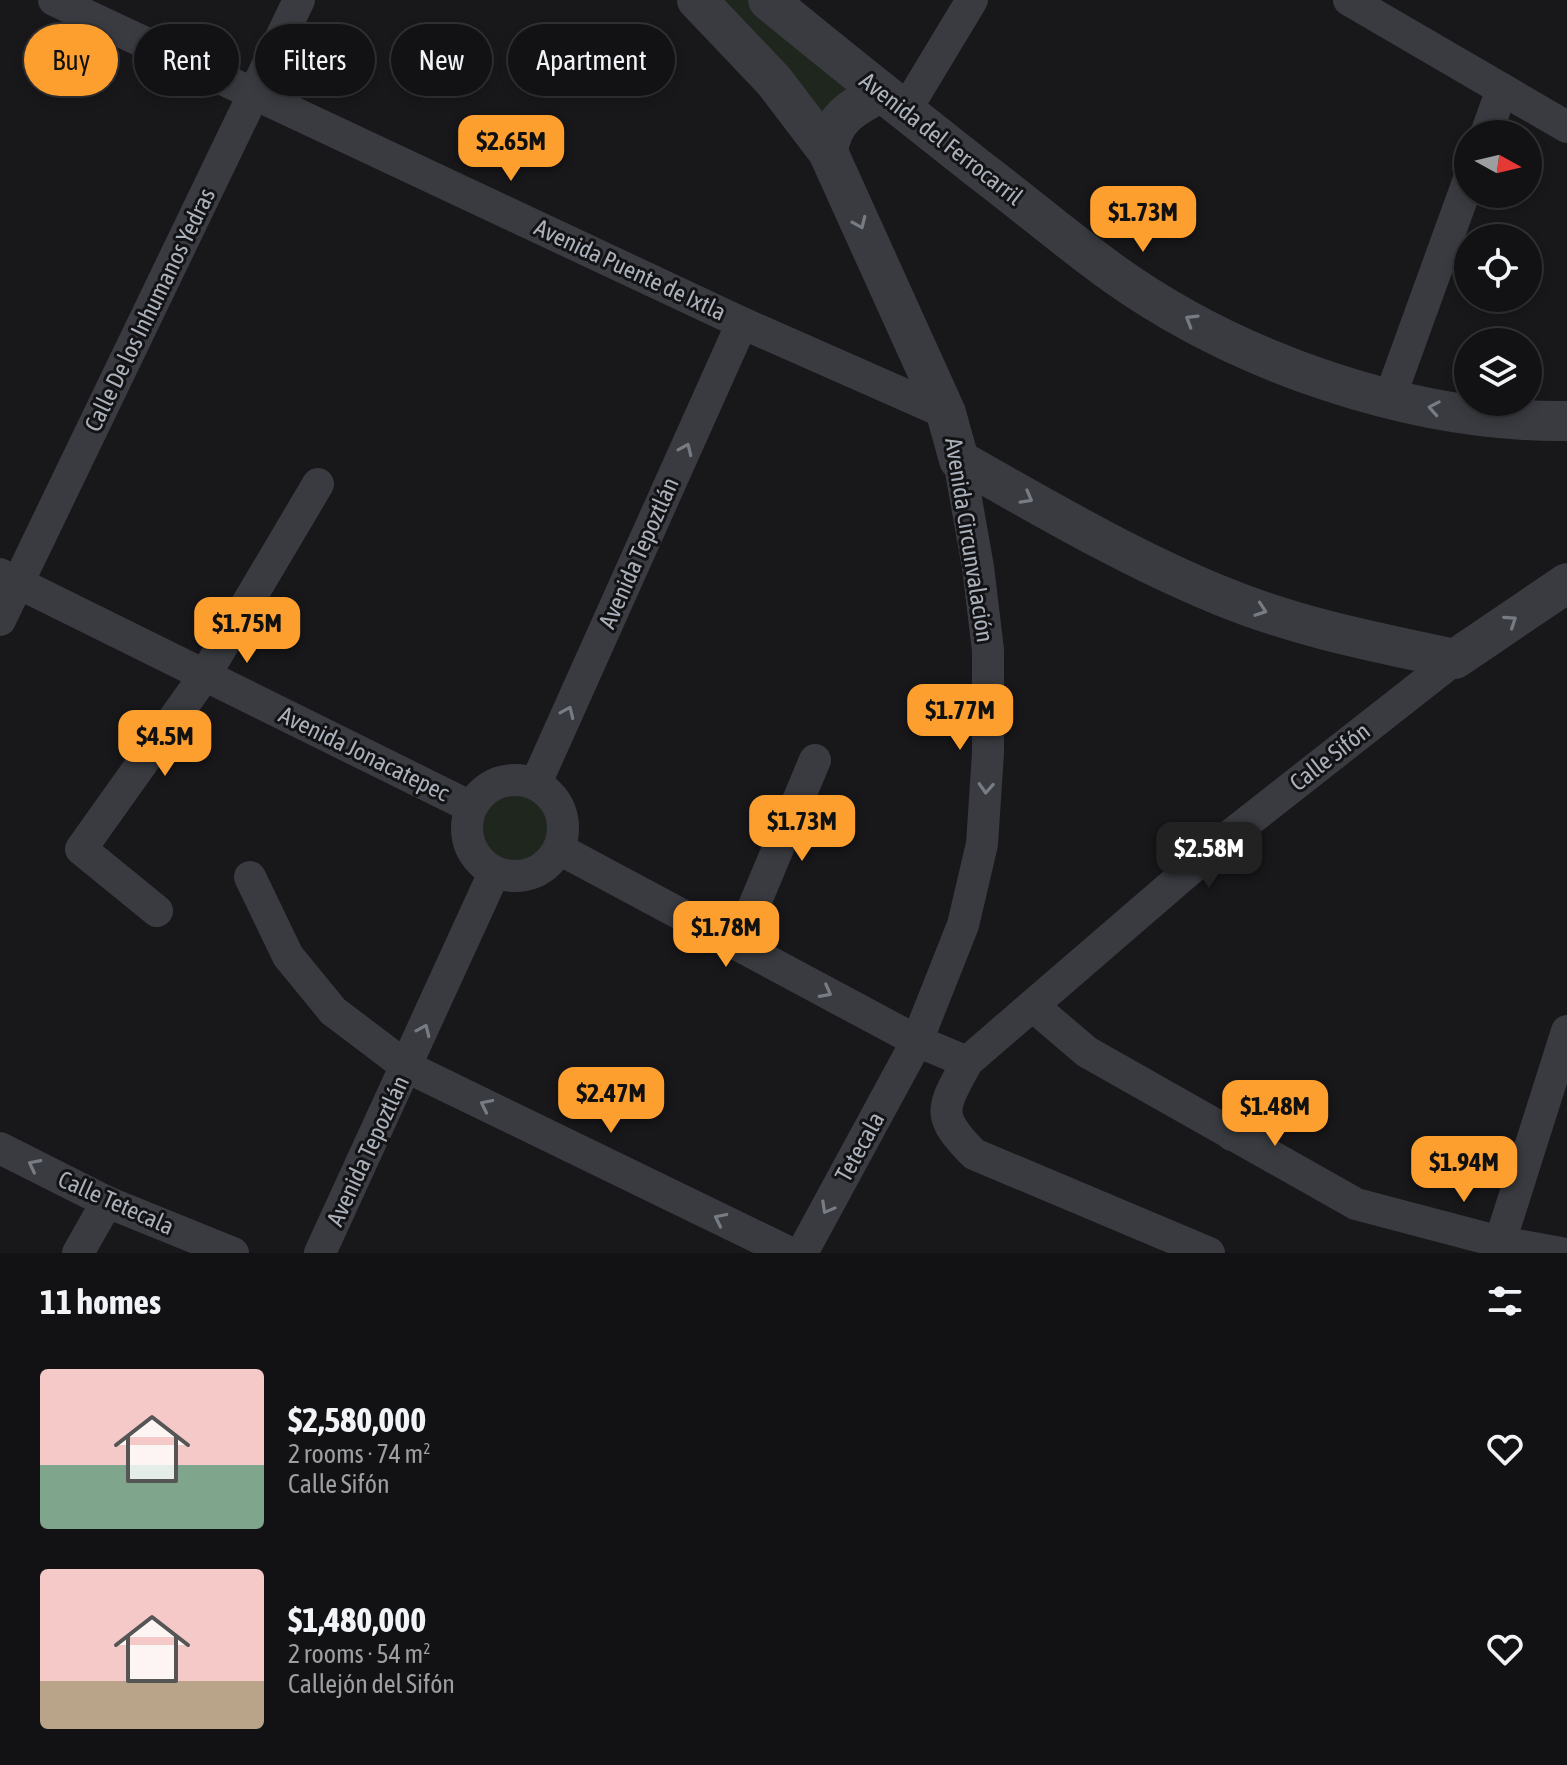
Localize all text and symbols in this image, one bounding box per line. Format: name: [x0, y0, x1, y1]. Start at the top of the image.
chip: Buy: [24, 24, 118, 96]
chip: Rent: [134, 24, 239, 96]
chip: Filters: [255, 24, 375, 96]
chip: New: [391, 24, 492, 96]
chip: Apartment: [508, 24, 675, 96]
street label: Avenida del Ferrocarril: [855, 67, 1028, 211]
pin: $2.65M: [446, 115, 576, 183]
north arrow: [1454, 120, 1542, 208]
map controls: [1454, 120, 1542, 416]
text: $2.65M: [476, 126, 546, 156]
street label: Calle De los Inhumanos Yedras: [79, 184, 220, 436]
pin: $1.73M: [1078, 186, 1208, 254]
text: $1.73M: [1108, 197, 1178, 227]
street label: Avenida Puente de Ixtla: [530, 213, 730, 326]
one-way arrow: [851, 215, 867, 229]
button: locate: [1454, 224, 1542, 312]
one-way arrow: [1185, 315, 1200, 330]
button: layers: [1454, 328, 1542, 416]
one-way arrow: [1427, 400, 1441, 417]
street label: Avenida Circunvalación: [940, 436, 999, 644]
one-way arrow: [676, 443, 692, 458]
street label: Avenida Tepoztlán: [593, 473, 684, 632]
one-way arrow: [1018, 488, 1033, 504]
pin: $1.75M: [182, 597, 312, 665]
one-way arrow: [1253, 600, 1267, 616]
text: $1.75M: [212, 608, 282, 638]
one-way arrow: [1503, 616, 1517, 631]
pin: $1.77M: [895, 684, 1025, 752]
text: $1.77M: [925, 695, 995, 725]
street label: Avenida Jonacatepec: [275, 701, 454, 806]
one-way arrow: [558, 706, 574, 720]
pin: $4.5M: [109, 710, 221, 778]
street label: Calle Sifón: [1284, 717, 1375, 796]
text: $4.5M: [136, 721, 194, 751]
one-way arrow: [977, 782, 994, 795]
pin: $1.73M: [737, 795, 867, 863]
text: $1.73M: [767, 806, 837, 836]
pin: $2.58M: [1144, 822, 1274, 890]
text: $2.58M: [1174, 833, 1244, 863]
pin: $1.78M: [661, 901, 791, 969]
text: $1.78M: [691, 912, 761, 942]
one-way arrow: [817, 982, 832, 997]
one-way arrow: [414, 1024, 430, 1038]
pin: $2.47M: [546, 1067, 676, 1135]
street label: Avenida Tepoztlán: [321, 1071, 414, 1230]
text: $2.47M: [576, 1078, 646, 1108]
pin: $1.48M: [1210, 1080, 1340, 1148]
text: $1.48M: [1240, 1091, 1310, 1121]
one-way arrow: [479, 1099, 494, 1115]
street label: Tetecala: [830, 1107, 890, 1186]
pin: $1.94M: [1399, 1136, 1529, 1204]
text: $1.94M: [1429, 1147, 1499, 1177]
one-way arrow: [27, 1160, 42, 1175]
street label: Calle Tetecala: [54, 1165, 178, 1240]
one-way arrow: [821, 1200, 836, 1214]
one-way arrow: [713, 1213, 728, 1229]
icon: filters: [1483, 1279, 1527, 1323]
text: 11 homes: [40, 1282, 161, 1321]
text: $2,580,000: [288, 1400, 426, 1439]
icon: home: [104, 1401, 200, 1497]
icon: heart: [1483, 1427, 1527, 1471]
text: 2 rooms · 74 m²: [288, 1439, 430, 1469]
text: Calle Sifón: [288, 1469, 390, 1499]
text: $1,480,000: [288, 1600, 426, 1639]
icon: home: [104, 1601, 200, 1697]
icon: heart: [1483, 1627, 1527, 1671]
text: 2 rooms · 54 m²: [288, 1639, 430, 1669]
text: Callejón del Sifón: [288, 1669, 455, 1699]

